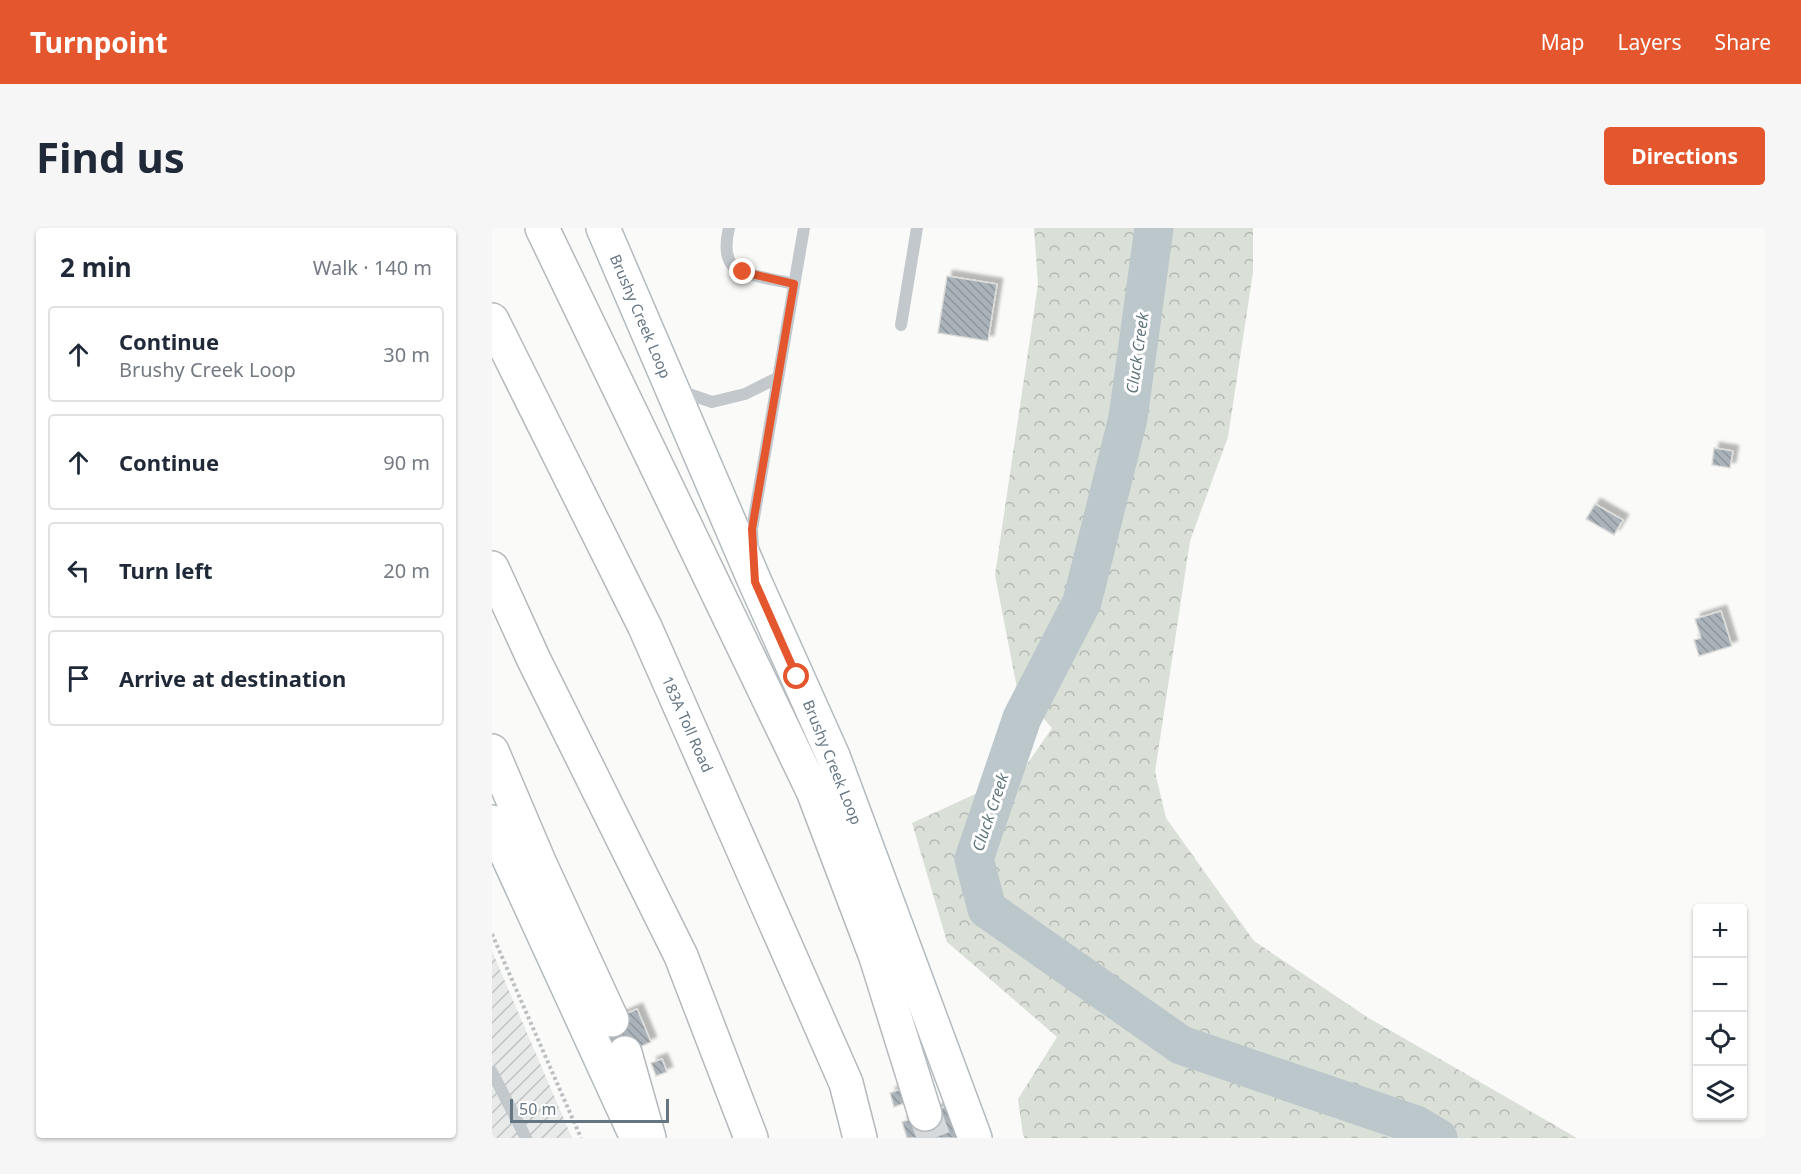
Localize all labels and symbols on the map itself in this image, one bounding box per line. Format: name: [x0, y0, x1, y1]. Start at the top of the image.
street label: Brushy Creek Loop: [606, 251, 676, 381]
route end: [729, 258, 755, 284]
water label: Cluck Creek: [1120, 310, 1154, 395]
route start: [783, 663, 809, 689]
street label: 183A Toll Road: [658, 673, 718, 775]
street label: Brushy Creek Loop: [799, 697, 867, 827]
water label: Cluck Creek: [966, 769, 1014, 854]
scale bar: [510, 1096, 669, 1124]

